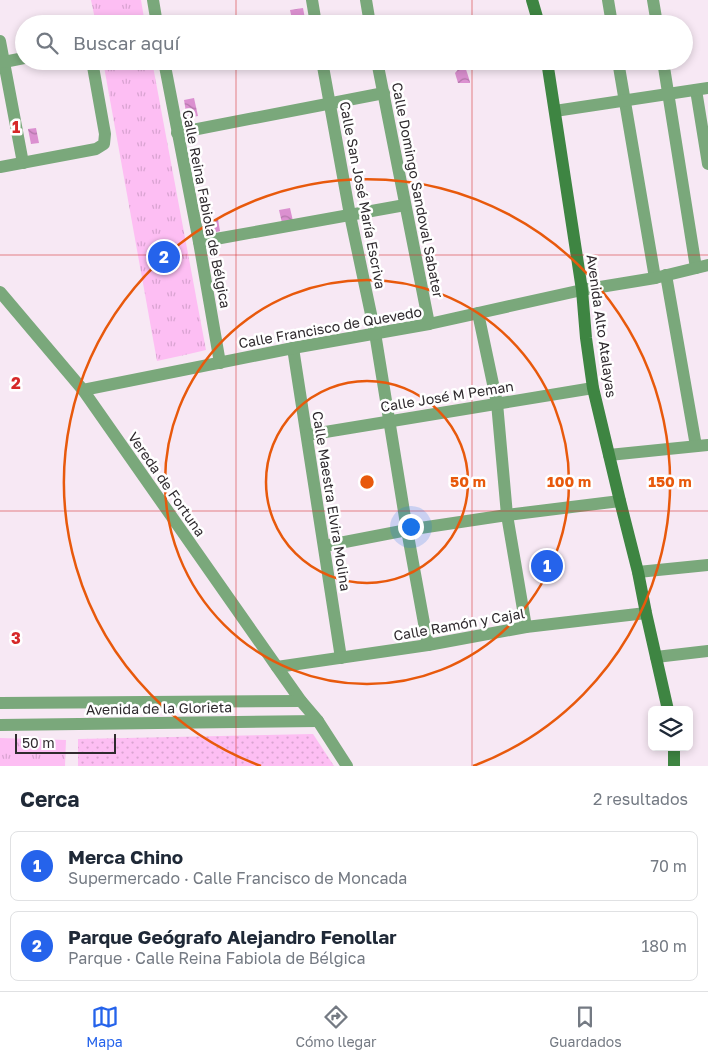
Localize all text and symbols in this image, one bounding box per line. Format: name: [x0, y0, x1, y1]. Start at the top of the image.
search box: [15, 15, 693, 70]
icon: search: [33, 29, 61, 57]
text: Buscar aquí: [73, 31, 180, 54]
street label: Calle Domingo Sandoval Sabater: [389, 81, 447, 300]
street label: Calle San José María Escriva: [336, 100, 390, 290]
street label: Calle Reina Fabiola de Bélgica: [179, 108, 235, 310]
text: 1: [12, 117, 20, 137]
pin: 2: [148, 238, 180, 276]
street label: Avenida Alto Atalayas: [584, 253, 620, 399]
street label: Calle Francisco de Quevedo: [237, 302, 423, 352]
text: 2: [11, 373, 21, 393]
street label: Calle José M Peman: [379, 377, 515, 415]
street label: Calle Maestra Elvira Molina: [309, 410, 355, 592]
street label: Vereda de Fortuna: [125, 429, 209, 539]
text: 50 m: [450, 472, 486, 490]
text: 100 m: [547, 472, 591, 490]
text: 150 m: [648, 472, 692, 490]
centre of rings: [358, 473, 376, 491]
your location: [398, 514, 424, 540]
pin: 1: [531, 547, 563, 585]
street label: Calle Ramón y Cajal: [392, 604, 526, 644]
text: 3: [11, 628, 21, 648]
street label: Avenida de la Glorieta: [86, 698, 232, 718]
map controls: [648, 706, 693, 751]
button: layers: [648, 706, 693, 751]
scale bar: [15, 731, 116, 754]
text: 50 m: [22, 734, 55, 751]
text: Cerca: [20, 786, 79, 812]
text: 2 resultados: [593, 789, 688, 809]
text: Merca Chino: [68, 845, 183, 868]
text: 1: [33, 856, 41, 876]
text: 70 m: [650, 856, 687, 876]
text: Supermercado · Calle Francisco de Moncada: [68, 868, 407, 888]
text: Parque Geógrafo Alejandro Fenollar: [68, 925, 397, 948]
text: 2: [32, 936, 42, 956]
text: 180 m: [641, 936, 687, 956]
text: Parque · Calle Reina Fabiola de Bélgica: [68, 948, 366, 968]
tab: Mapa: [86, 1003, 123, 1050]
tab: Cómo llegar: [295, 1003, 377, 1050]
tab: Guardados: [549, 1003, 622, 1050]

